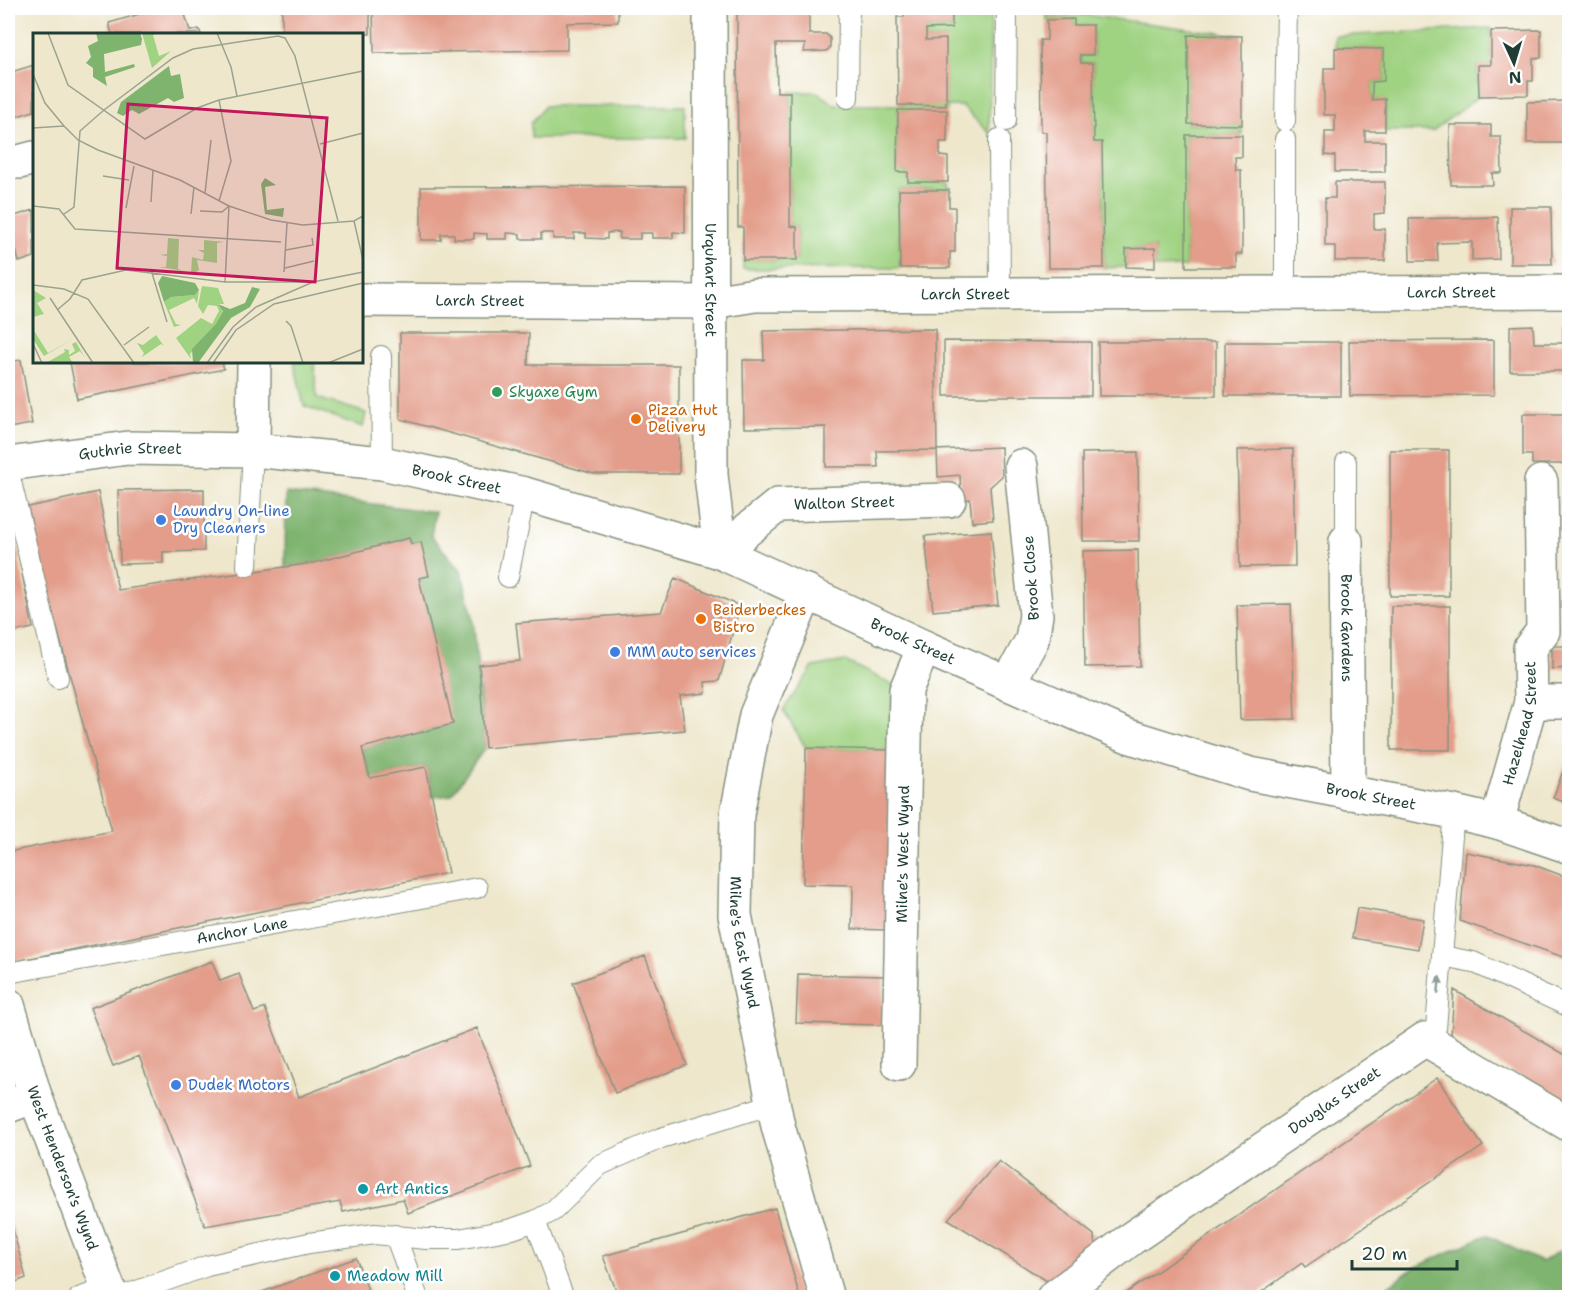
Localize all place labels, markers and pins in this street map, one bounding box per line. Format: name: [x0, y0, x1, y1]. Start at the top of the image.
place label: Skyaxe Gym: [509, 382, 598, 402]
marker: Skyaxe Gym: [490, 385, 504, 399]
place label: Pizza Hut Delivery: [648, 400, 718, 437]
marker: Pizza Hut Delivery: [629, 412, 643, 426]
place label: Laundry On-line Dry Cleaners: [173, 501, 290, 538]
marker: Laundry On-line Dry Cleaners: [154, 513, 168, 527]
place label: Beiderbeckes Bistro: [713, 600, 807, 637]
marker: Beiderbeckes Bistro: [694, 612, 708, 626]
place label: MM auto services: [627, 642, 756, 662]
marker: MM auto services: [608, 645, 622, 659]
place label: Dudek Motors: [188, 1075, 290, 1095]
marker: Dudek Motors: [169, 1078, 183, 1092]
place label: Art Antics: [375, 1179, 449, 1199]
marker: Art Antics: [356, 1182, 370, 1196]
place label: Meadow Mill: [347, 1266, 443, 1286]
marker: Meadow Mill: [328, 1269, 342, 1283]

